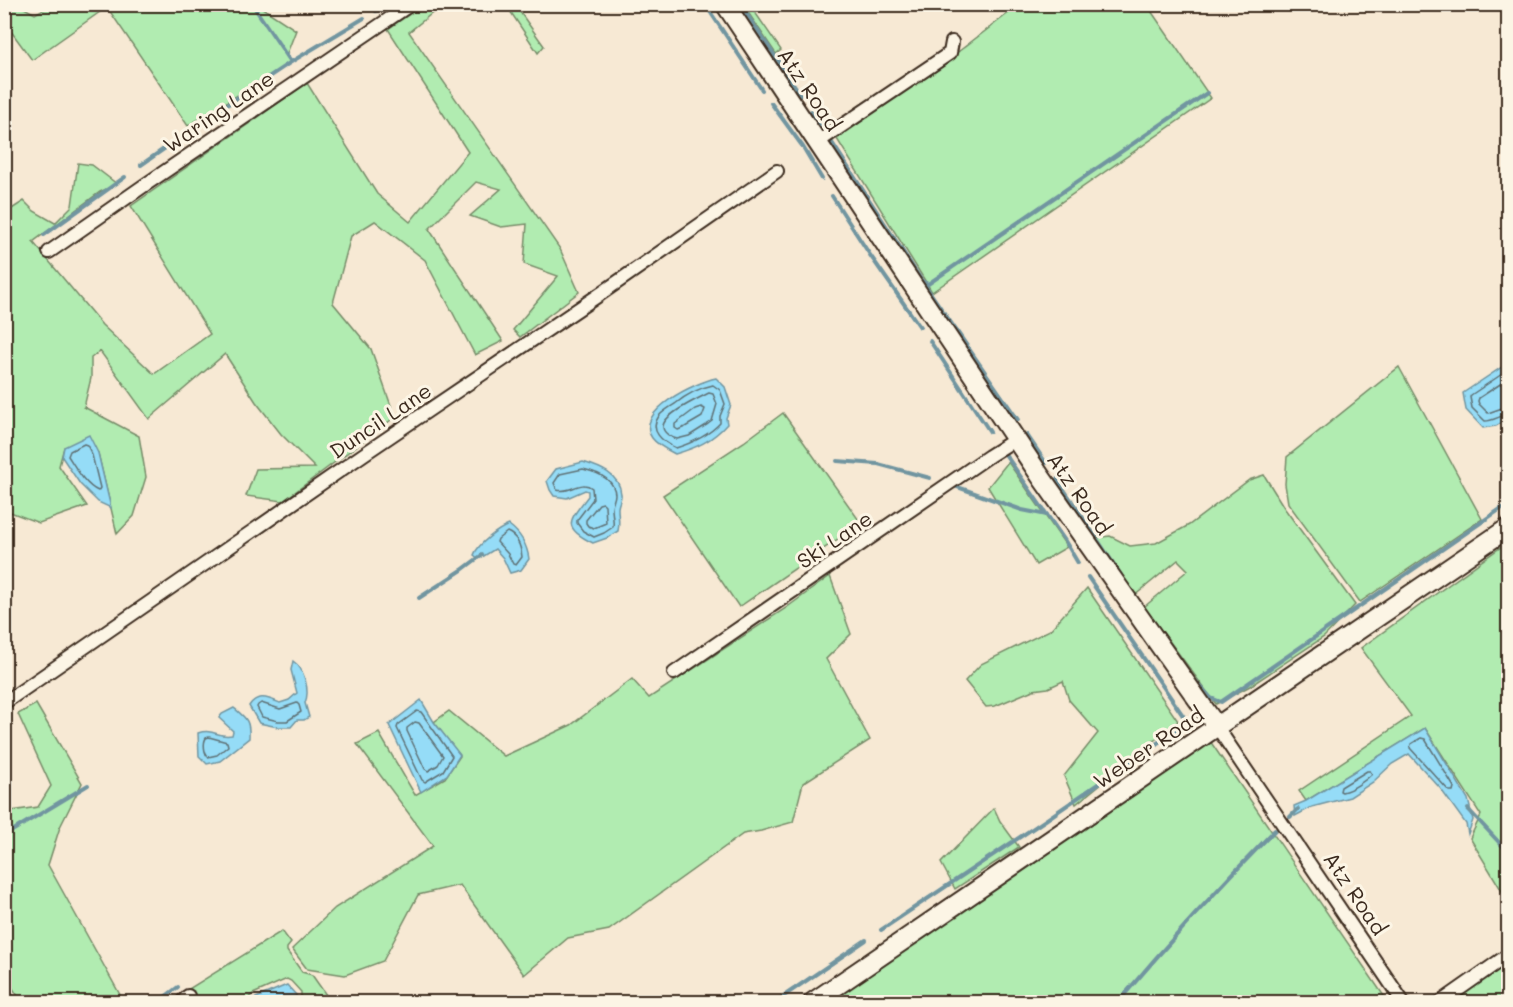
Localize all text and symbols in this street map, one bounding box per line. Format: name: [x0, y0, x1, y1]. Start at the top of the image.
street label: Atz Road: [772, 42, 848, 136]
street label: Waring Lane: [157, 64, 279, 158]
street label: Duncil Lane: [324, 376, 436, 464]
street label: Atz Road: [1042, 447, 1118, 539]
street label: Ski Lane: [791, 504, 877, 574]
street label: Weber Road: [1088, 700, 1208, 794]
street label: Atz Road: [1318, 846, 1394, 940]

